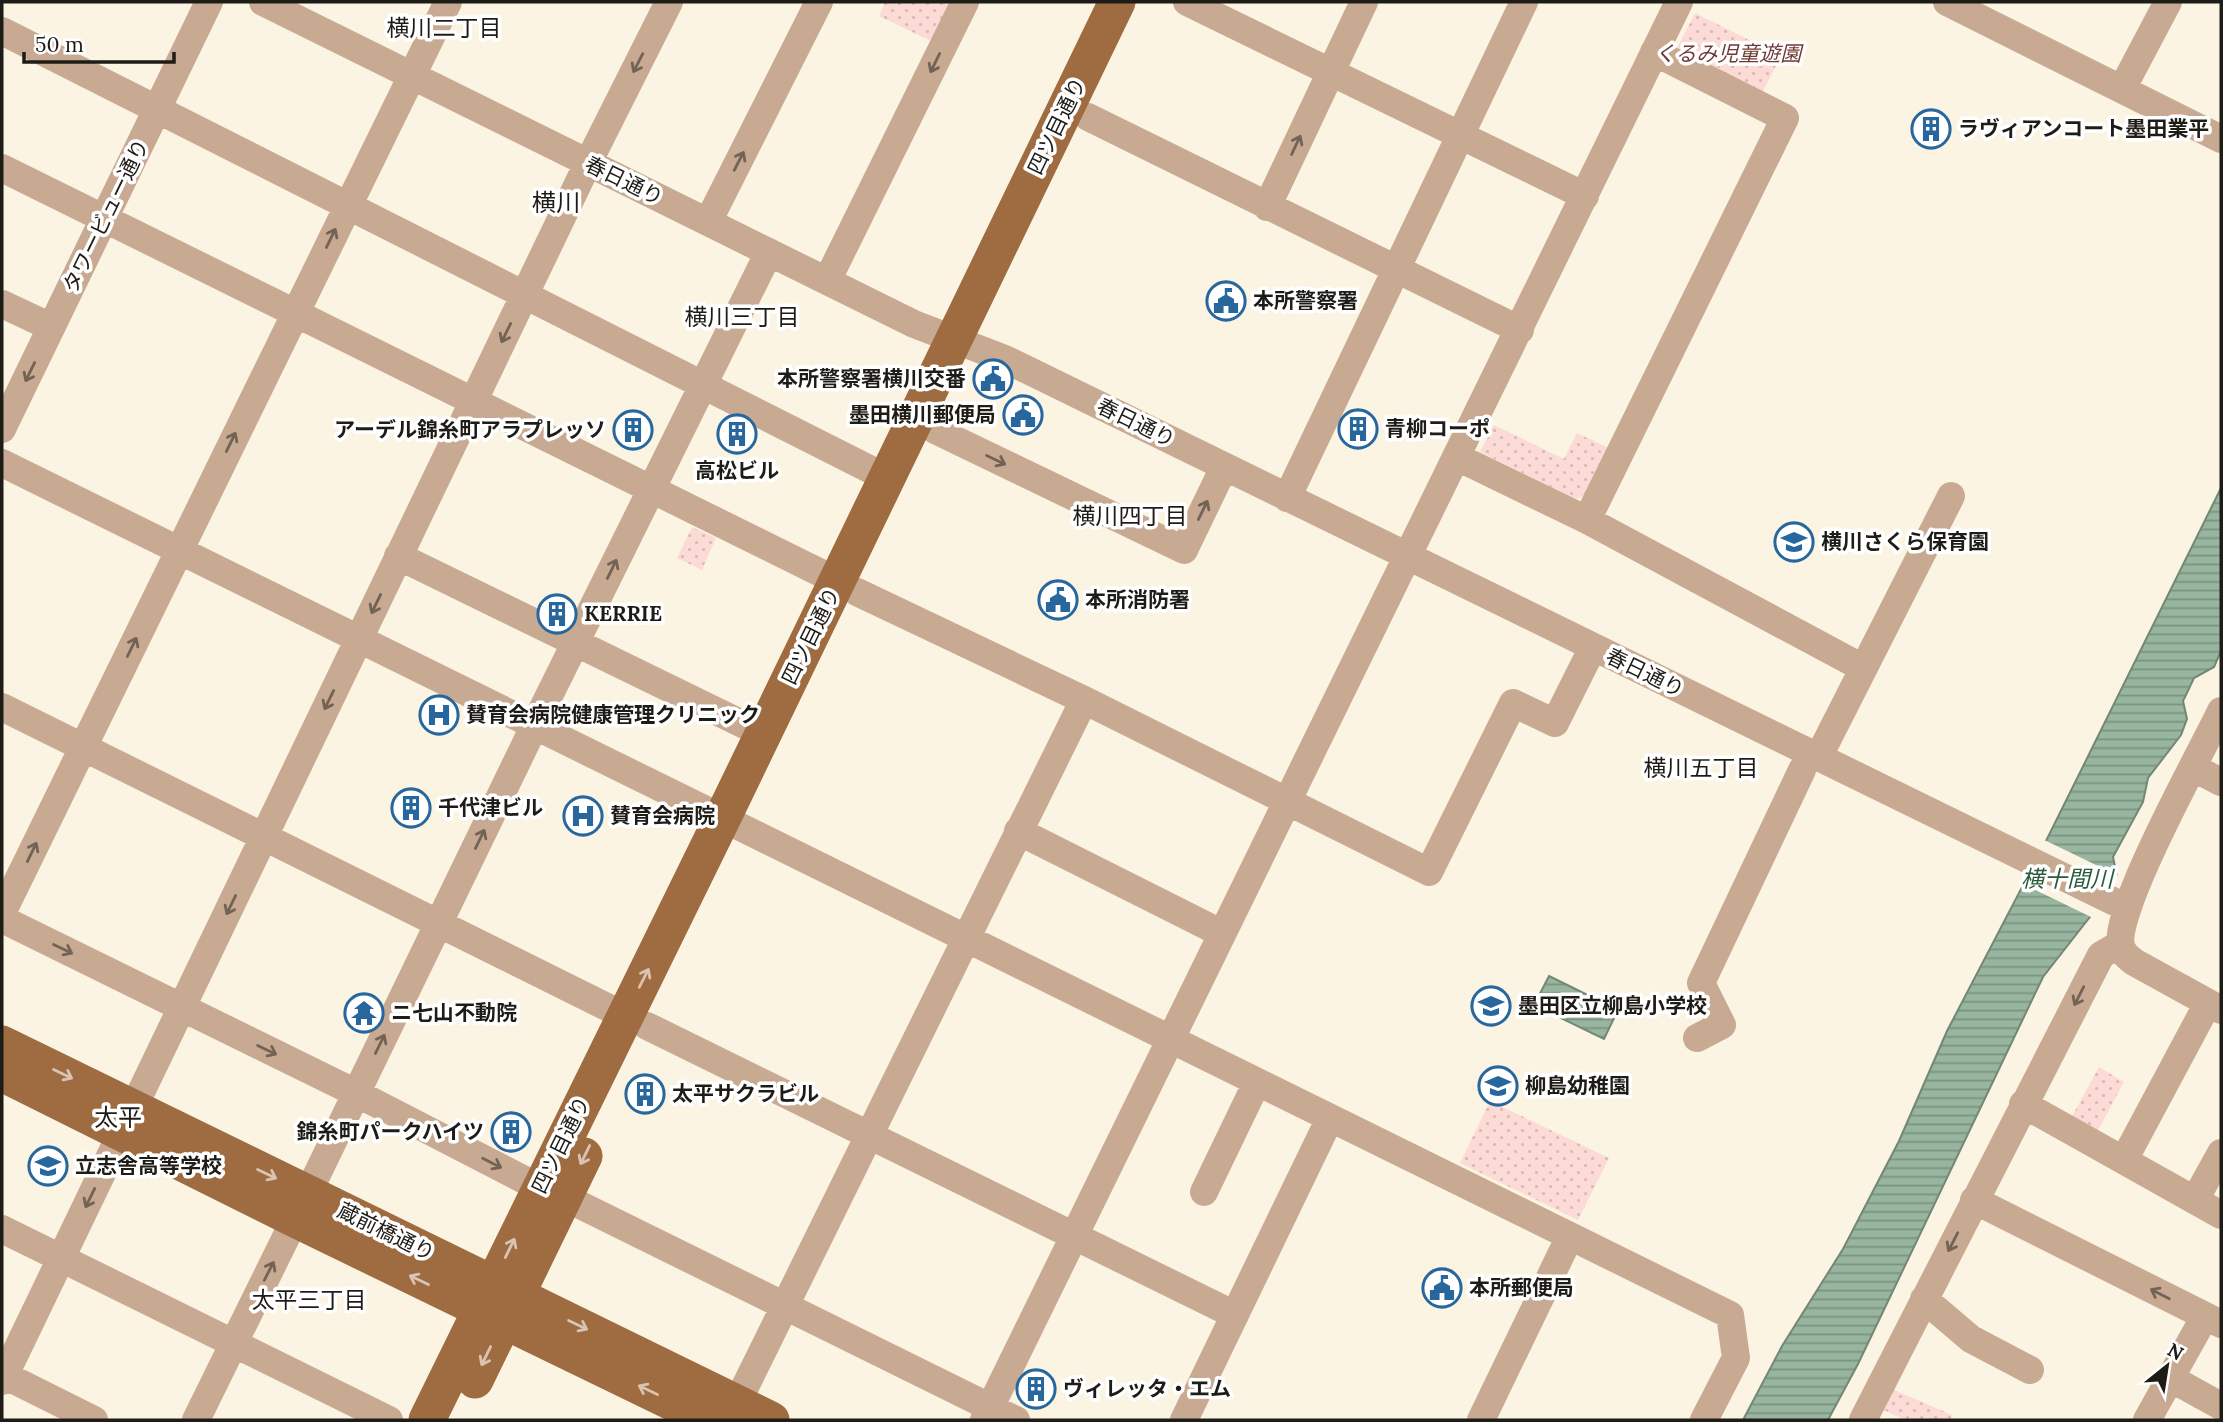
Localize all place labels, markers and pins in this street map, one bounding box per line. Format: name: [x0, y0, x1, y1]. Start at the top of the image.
building icon: ラヴィアンコート墨田業平: [1910, 108, 1952, 150]
place label: ラヴィアンコート墨田業平: [1958, 115, 2209, 142]
public building icon: 本所警察署: [1205, 280, 1247, 322]
place label: 本所警察署: [1253, 287, 1358, 314]
public building icon: 本所警察署横川交番: [972, 358, 1014, 400]
place label: 本所警察署横川交番: [777, 365, 966, 392]
public building icon: 墨田横川郵便局: [1002, 394, 1044, 436]
place label: 墨田横川郵便局: [849, 401, 996, 428]
building icon: 青柳コーポ: [1337, 408, 1379, 450]
building icon: アーデル錦糸町アラプレッソ: [612, 409, 654, 451]
building icon: 高松ビル: [716, 413, 758, 455]
place label: 青柳コーポ: [1385, 415, 1490, 442]
place label: アーデル錦糸町アラプレッソ: [334, 416, 606, 443]
place label: 高松ビル: [695, 457, 779, 484]
school or university icon: 横川さくら保育園: [1773, 521, 1815, 563]
place label: 横川さくら保育園: [1821, 528, 1989, 555]
public building icon: 本所消防署: [1037, 579, 1079, 621]
place label: 本所消防署: [1085, 586, 1190, 613]
building icon: KERRIE: [536, 593, 578, 635]
place label: KERRIE: [584, 600, 662, 627]
hospital icon: 賛育会病院健康管理クリニック: [418, 694, 460, 736]
place label: 賛育会病院健康管理クリニック: [466, 701, 760, 728]
building icon: 千代津ビル: [390, 787, 432, 829]
place label: 千代津ビル: [438, 794, 543, 821]
hospital icon: 賛育会病院: [562, 795, 604, 837]
place label: 賛育会病院: [610, 802, 715, 829]
school or university icon: 墨田区立柳島小学校: [1470, 985, 1512, 1027]
temple icon: ニ七山不動院: [343, 992, 385, 1034]
place label: 墨田区立柳島小学校: [1518, 992, 1707, 1019]
place label: ニ七山不動院: [391, 999, 517, 1026]
school or university icon: 柳島幼稚園: [1477, 1065, 1519, 1107]
place label: 柳島幼稚園: [1525, 1072, 1630, 1099]
building icon: 太平サクラビル: [624, 1073, 666, 1115]
place label: 太平サクラビル: [672, 1080, 819, 1107]
building icon: 錦糸町パークハイツ: [490, 1111, 532, 1153]
place label: 錦糸町パークハイツ: [296, 1118, 484, 1145]
school or university icon: 立志舎高等学校: [27, 1145, 69, 1187]
place label: 立志舎高等学校: [75, 1152, 222, 1179]
public building icon: 本所郵便局: [1421, 1267, 1463, 1309]
place label: 本所郵便局: [1469, 1274, 1574, 1301]
building icon: ヴィレッタ・エム: [1015, 1368, 1057, 1410]
place label: ヴィレッタ・エム: [1063, 1375, 1231, 1402]

